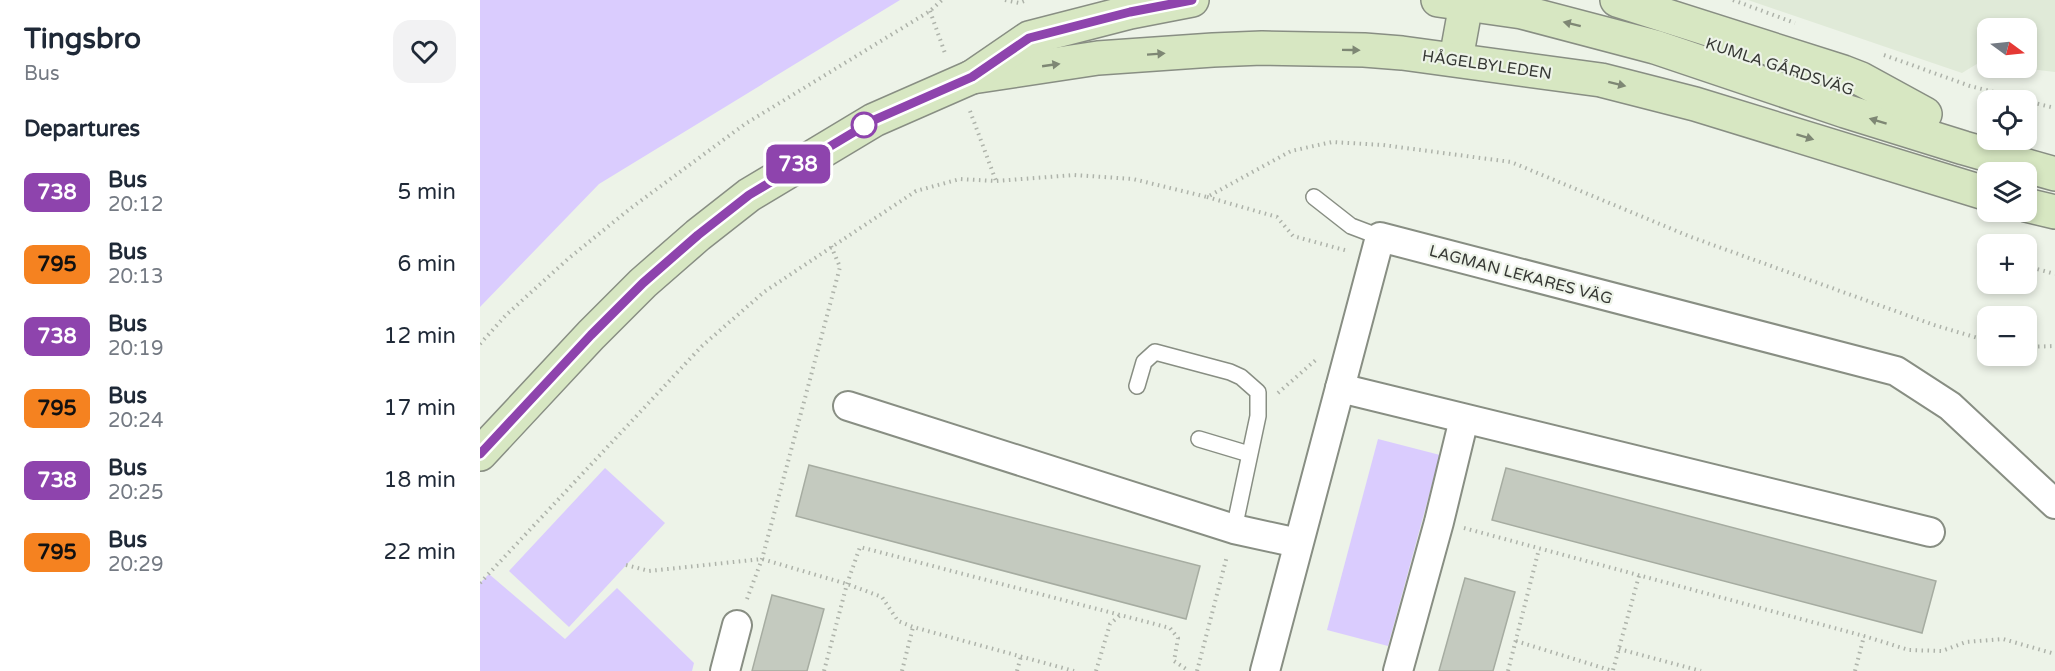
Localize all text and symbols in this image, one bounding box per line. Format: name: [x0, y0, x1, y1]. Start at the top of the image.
north arrow: [1977, 18, 2037, 78]
map controls: [1977, 18, 2037, 366]
one-way arrow: [1563, 19, 1582, 29]
button: heart: [393, 20, 456, 83]
text: Tingsbro: [24, 22, 141, 56]
street label: KUMLA GÅRDSVÄG: [1703, 34, 1856, 100]
one-way arrow: [1342, 45, 1361, 54]
street label: HÅGELBYLEDEN: [1421, 46, 1553, 84]
one-way arrow: [1147, 50, 1166, 59]
one-way arrow: [1041, 61, 1060, 70]
text: Bus: [24, 62, 60, 86]
one-way arrow: [1608, 80, 1627, 90]
button: locate: [1977, 90, 2037, 150]
unlabelled marker: [851, 112, 877, 138]
text: Departures: [24, 116, 140, 142]
one-way arrow: [1869, 116, 1887, 125]
one-way arrow: [1796, 133, 1814, 142]
line badge: 738: [764, 144, 832, 184]
text: 738: [778, 152, 818, 177]
button: layers: [1977, 162, 2037, 222]
text: Bus: [108, 167, 147, 193]
text: 5 min: [397, 179, 456, 205]
text: 738: [37, 180, 77, 205]
text: 20:12: [108, 193, 163, 217]
button: +: [1977, 234, 2037, 294]
text: Bus: [108, 239, 147, 265]
street label: LAGMAN LEKARES VÄG: [1427, 241, 1614, 309]
text: 6 min: [397, 251, 456, 277]
text: 795: [37, 252, 77, 277]
text: 20:13: [108, 265, 163, 289]
button: −: [1977, 306, 2037, 366]
text: Bus: [108, 311, 147, 337]
text: 12 min: [384, 323, 456, 349]
text: 738: [37, 324, 77, 349]
text: 20:19: [108, 337, 163, 361]
text: Bus: [108, 383, 147, 409]
text: 17 min: [384, 395, 456, 421]
text: 795: [37, 396, 77, 421]
text: 20:24: [108, 409, 163, 433]
text: Bus: [108, 455, 147, 481]
text: 18 min: [384, 467, 456, 493]
text: 738: [37, 468, 77, 493]
text: 20:25: [108, 481, 163, 505]
text: Bus: [108, 527, 147, 553]
text: 22 min: [384, 539, 456, 565]
text: 795: [37, 540, 77, 565]
text: 20:29: [108, 553, 163, 577]

